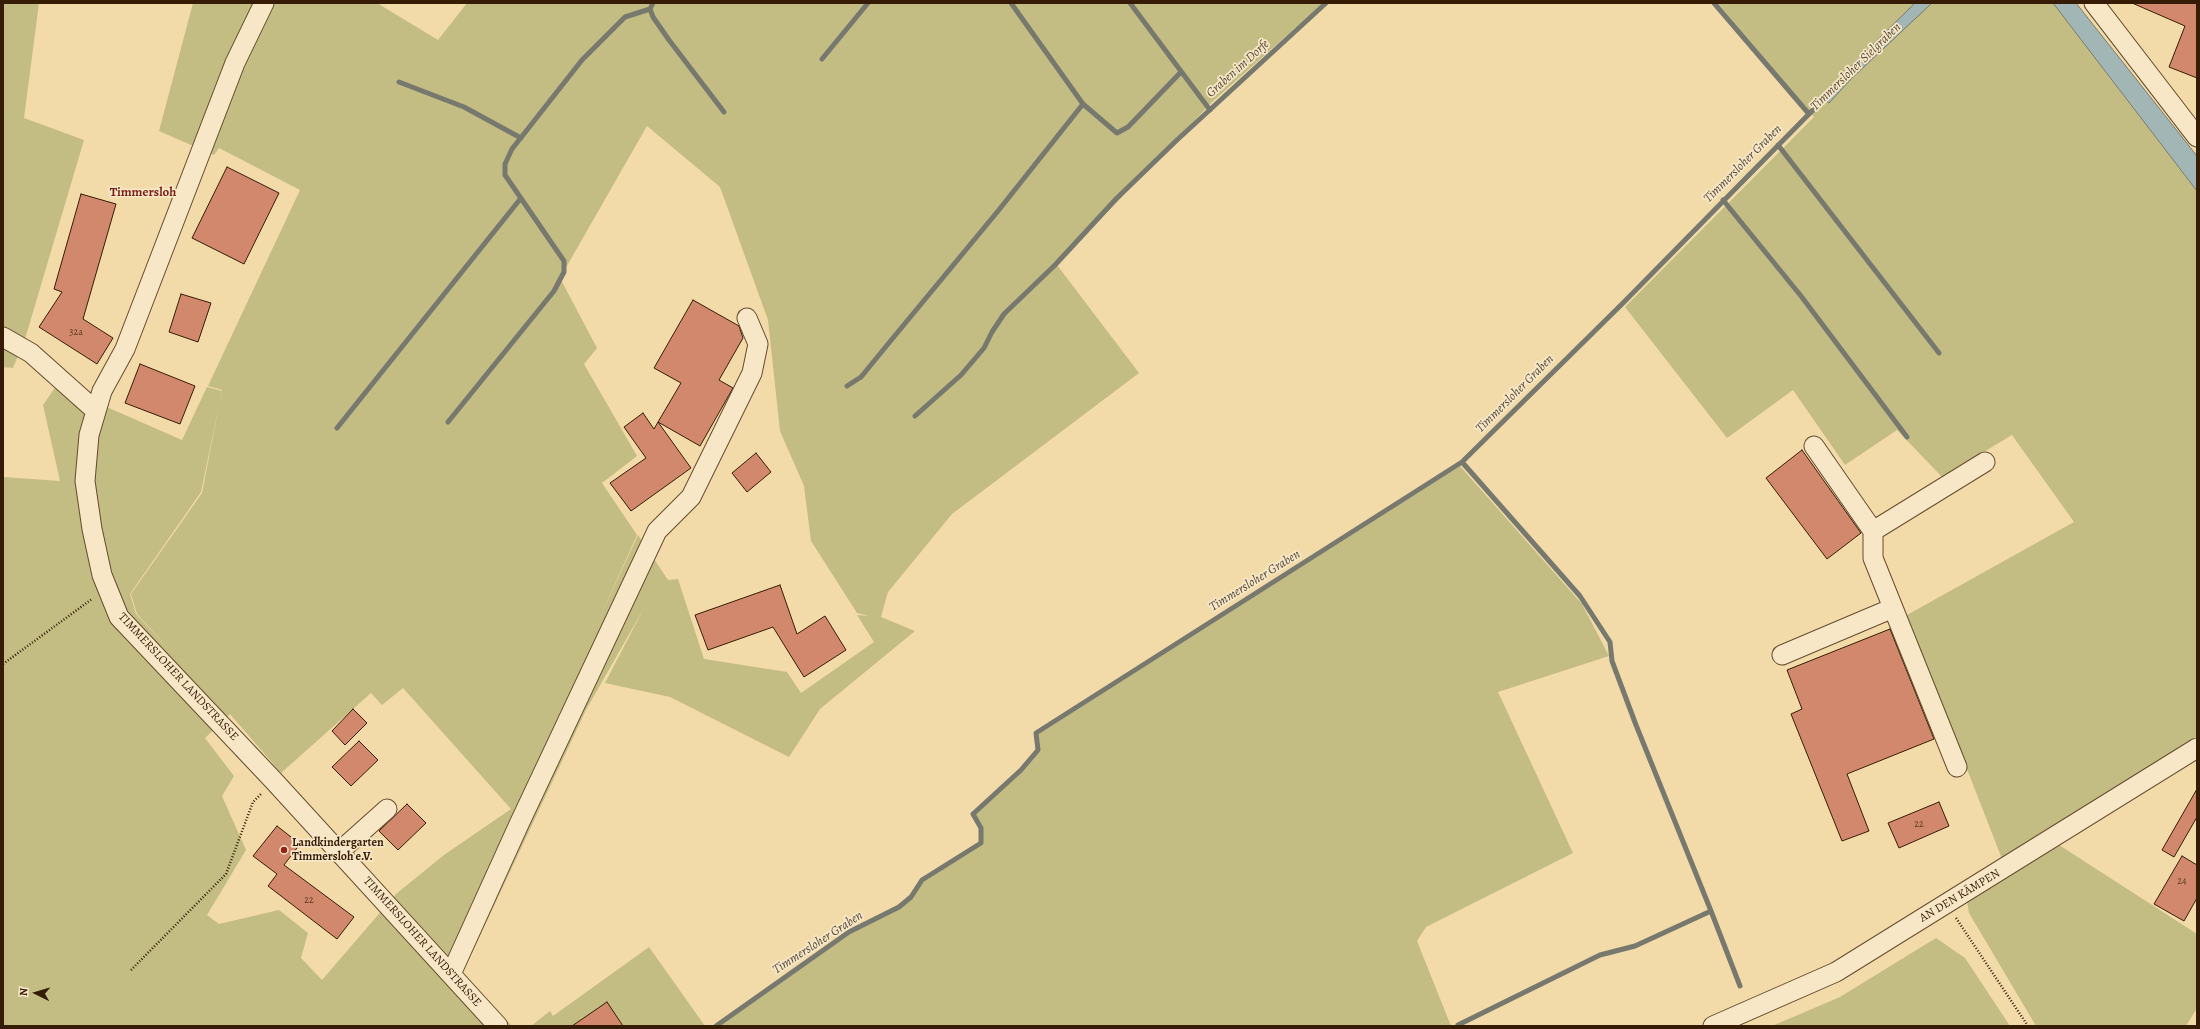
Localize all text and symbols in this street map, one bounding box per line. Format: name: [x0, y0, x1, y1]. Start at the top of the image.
water label: Timmersloher Sielgraben: [1808, 20, 1904, 114]
water label: Graben im Dorfe: [1203, 37, 1273, 101]
water label: Timmersloher Graben: [1701, 122, 1785, 206]
district label: Timmersloh: [110, 185, 176, 201]
house number: 32a: [69, 327, 83, 339]
water label: Timmersloher Graben: [1473, 352, 1557, 436]
water label: Timmersloher Graben: [1207, 547, 1303, 615]
street label: TIMMERSLOHER LANDSTRASSE: [115, 610, 241, 744]
house number: 22: [1914, 819, 1924, 831]
place label: Landkindergarten Timmersloh e.V.: [292, 836, 384, 864]
marker: Landkindergarten Timmersloh e.V.: [279, 845, 289, 855]
street label: AN DEN KÄMPEN: [1917, 866, 2003, 926]
street label: TIMMERSLOHER LANDSTRASSE: [360, 874, 484, 1010]
house number: 24: [2177, 876, 2187, 888]
house number: 22: [304, 895, 314, 907]
water label: Timmersloher Graben: [770, 908, 866, 978]
north arrow: [16, 973, 56, 1013]
text: N: [16, 987, 31, 997]

